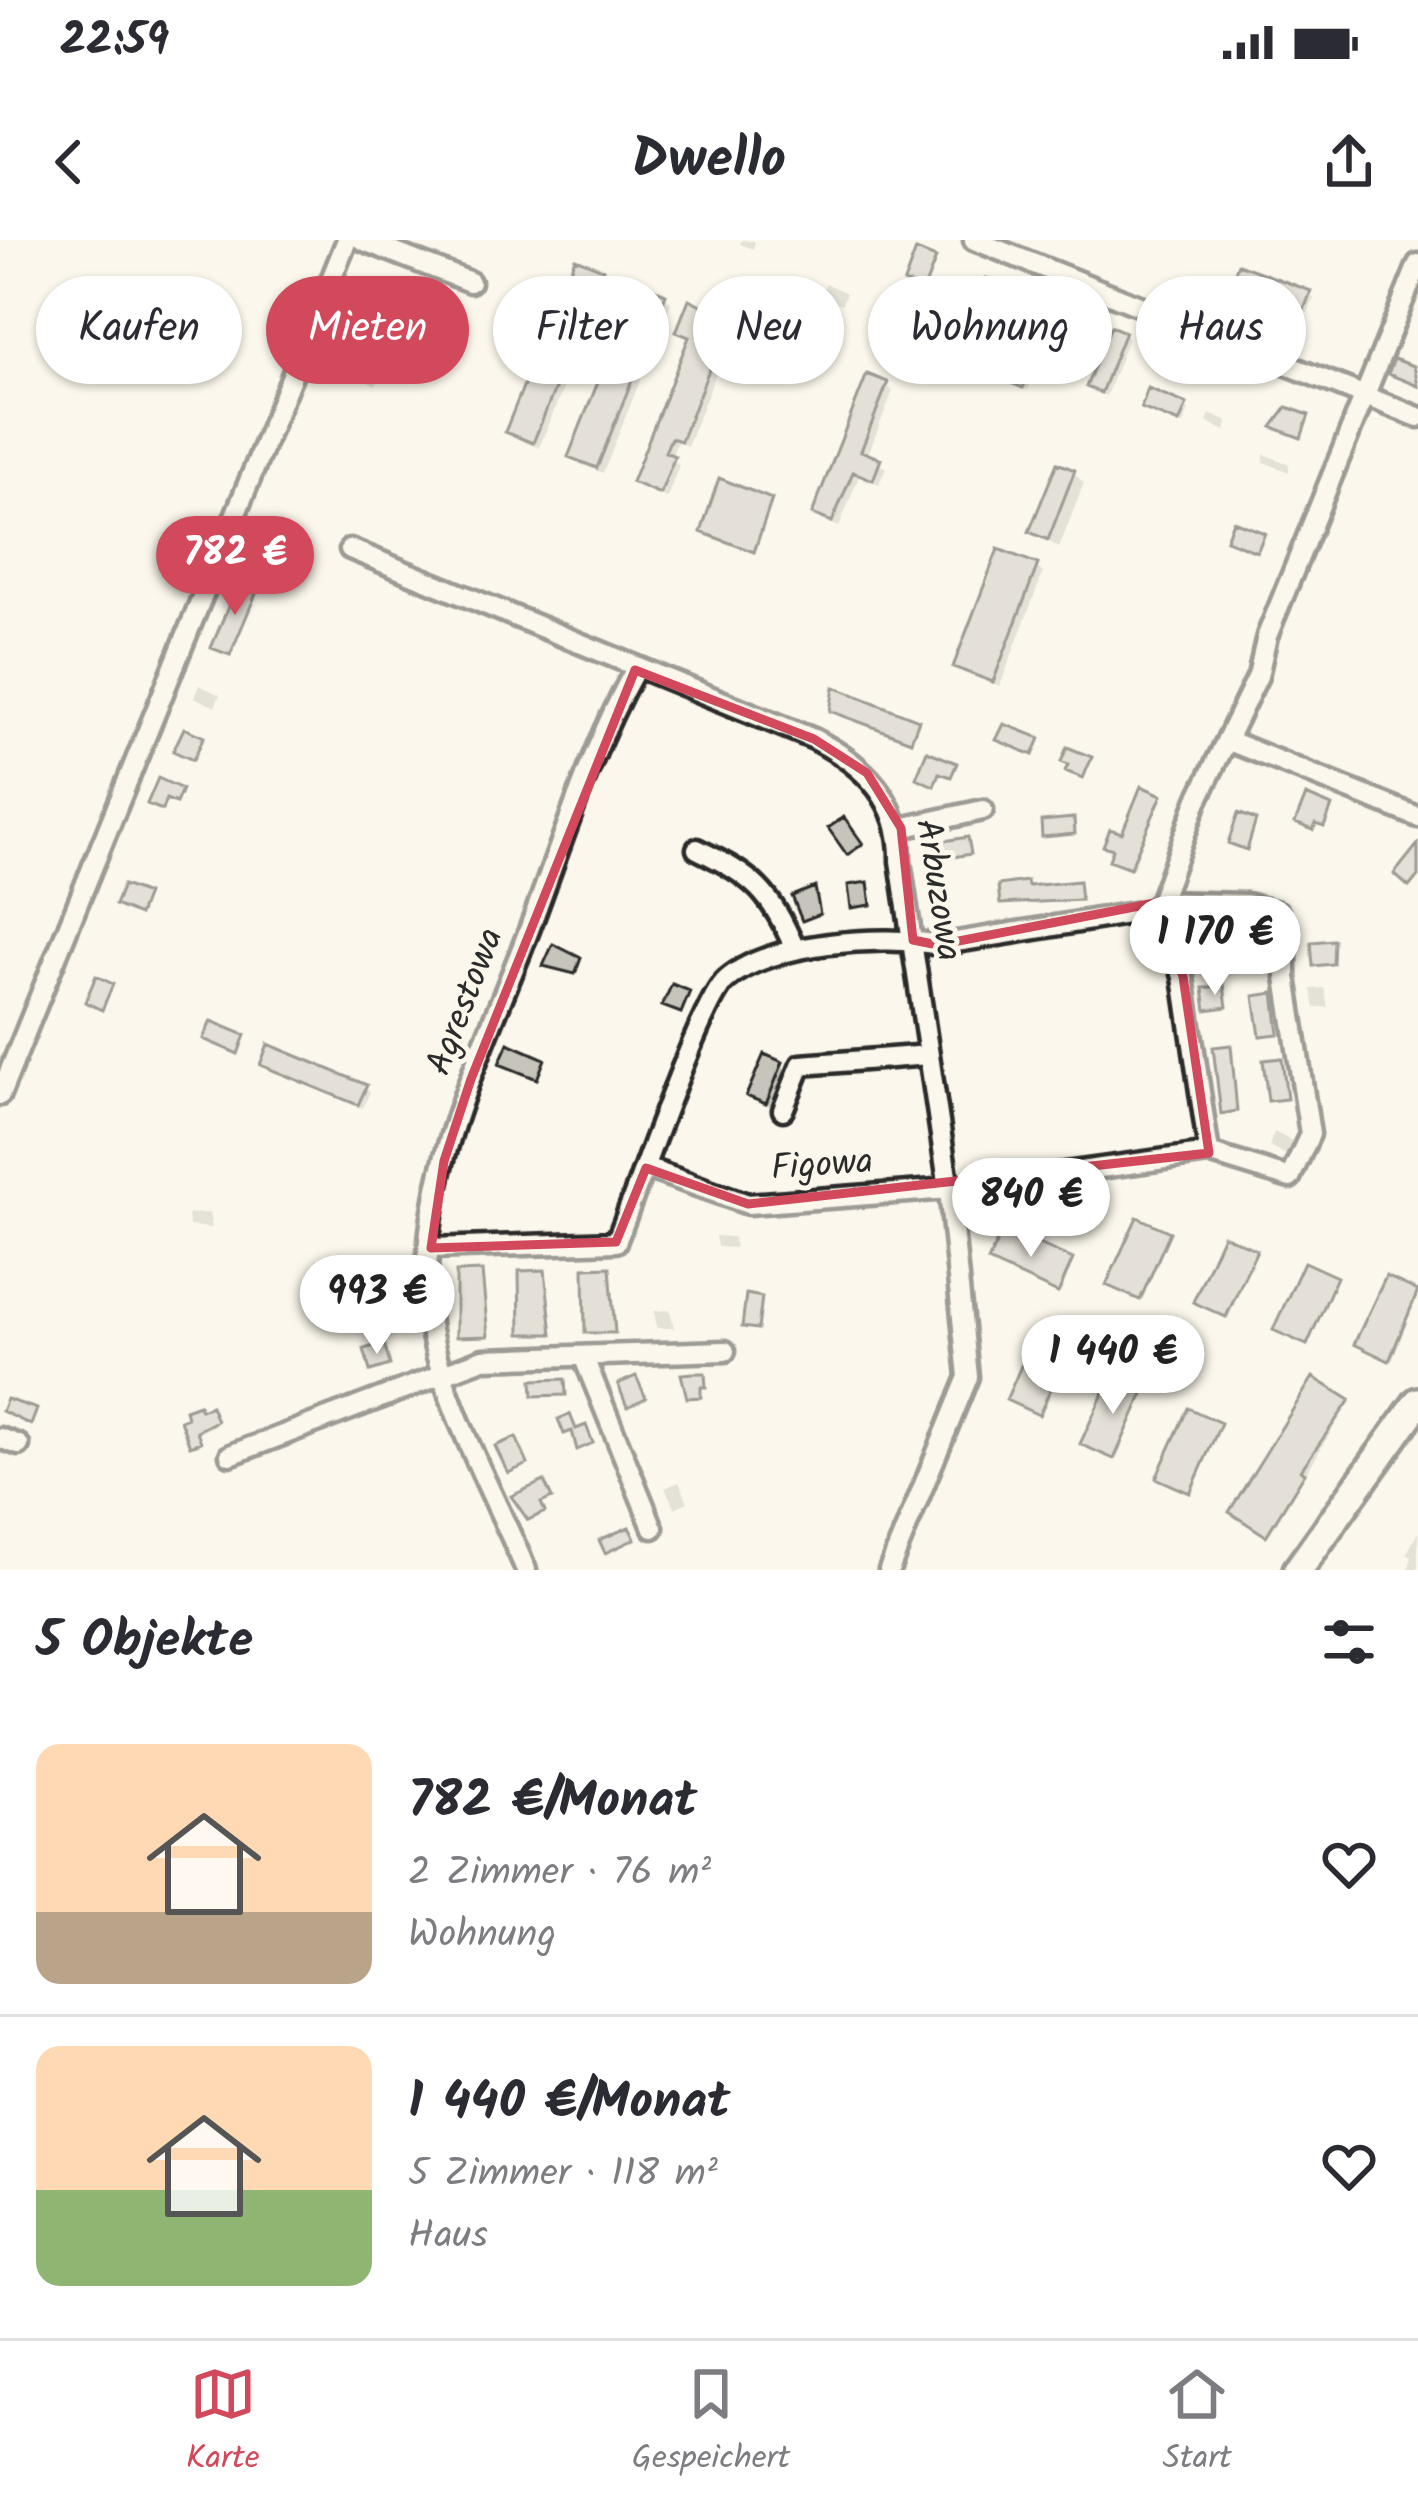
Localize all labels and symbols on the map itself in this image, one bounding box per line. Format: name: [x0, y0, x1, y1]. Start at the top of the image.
pin: 782 €: [151, 516, 319, 618]
street label: Arbuzowa: [898, 815, 976, 965]
pin: 1 170 €: [1104, 896, 1326, 998]
street label: Agrestowa: [412, 920, 520, 1084]
street label: Figowa: [769, 1134, 875, 1198]
pin: 840 €: [947, 1158, 1115, 1260]
pin: 993 €: [293, 1255, 461, 1357]
pin: 1 440 €: [1002, 1315, 1224, 1417]

